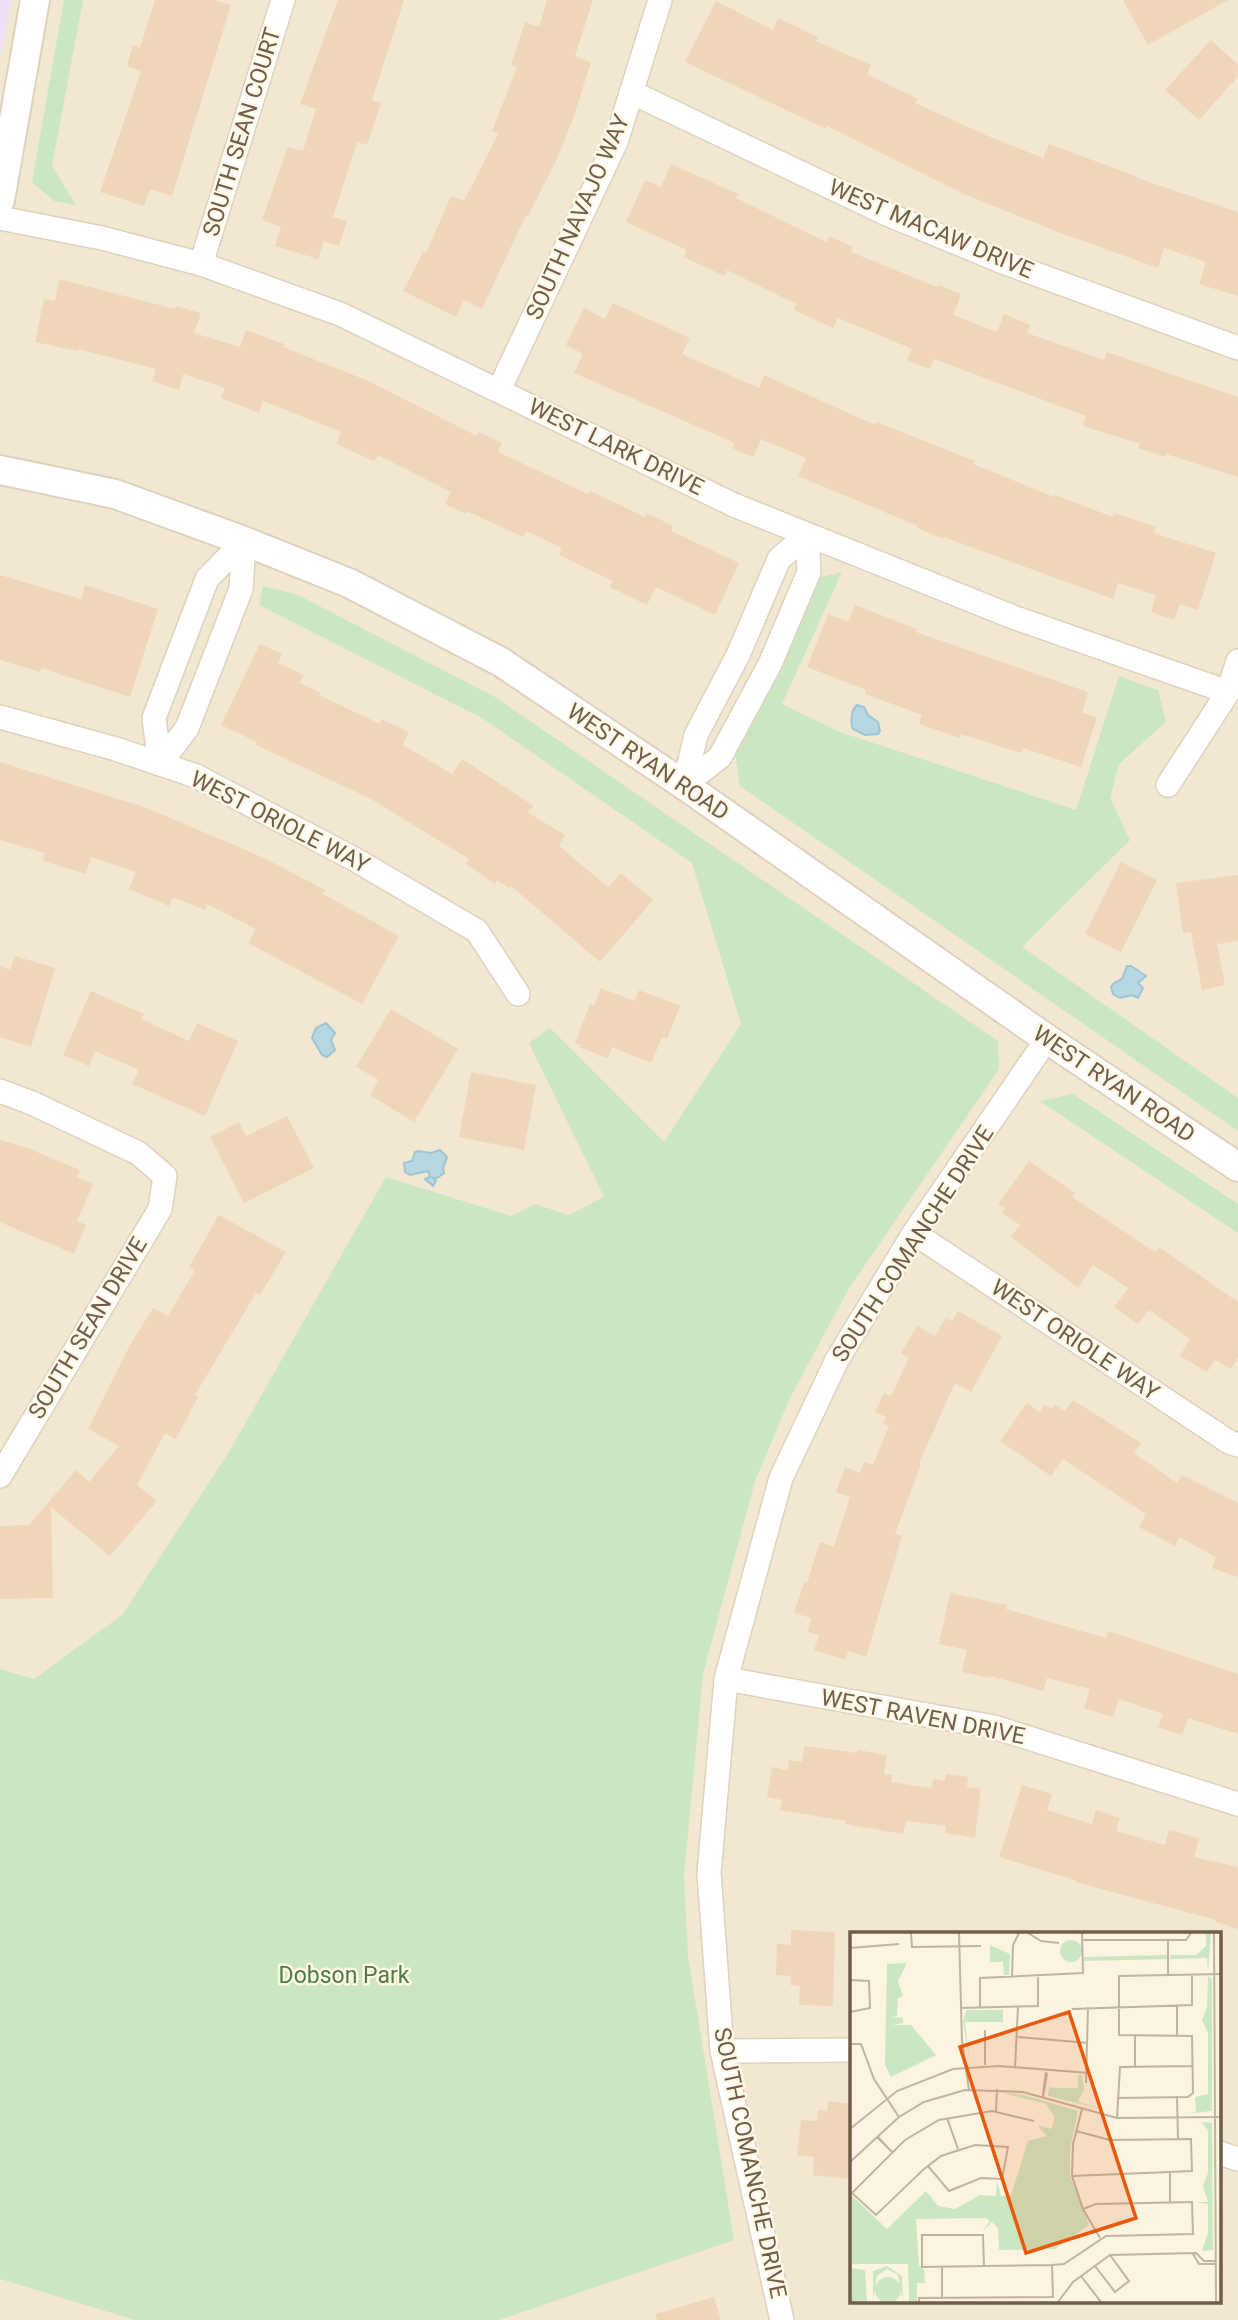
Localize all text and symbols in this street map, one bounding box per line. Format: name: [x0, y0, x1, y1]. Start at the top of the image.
street label: SOUTH SEAN COURT: [197, 24, 287, 240]
street label: SOUTH NAVAJO WAY: [521, 110, 635, 324]
street label: WEST MACAW DRIVE: [825, 174, 1037, 284]
street label: WEST LARK DRIVE: [524, 393, 708, 501]
street label: WEST RYAN ROAD: [562, 698, 734, 826]
street label: WEST ORIOLE WAY: [186, 765, 374, 879]
street label: WEST RYAN ROAD: [1028, 1020, 1200, 1148]
street label: SOUTH COMANCHE DRIVE: [826, 1121, 1000, 1367]
street label: SOUTH SEAN DRIVE: [23, 1232, 153, 1424]
street label: WEST ORIOLE WAY: [986, 1274, 1164, 1406]
street label: WEST RAVEN DRIVE: [819, 1684, 1027, 1750]
inset map: [850, 1932, 1220, 2302]
park label: Dobson Park: [279, 1962, 410, 1989]
street label: SOUTH COMANCHE DRIVE: [708, 2025, 792, 2301]

